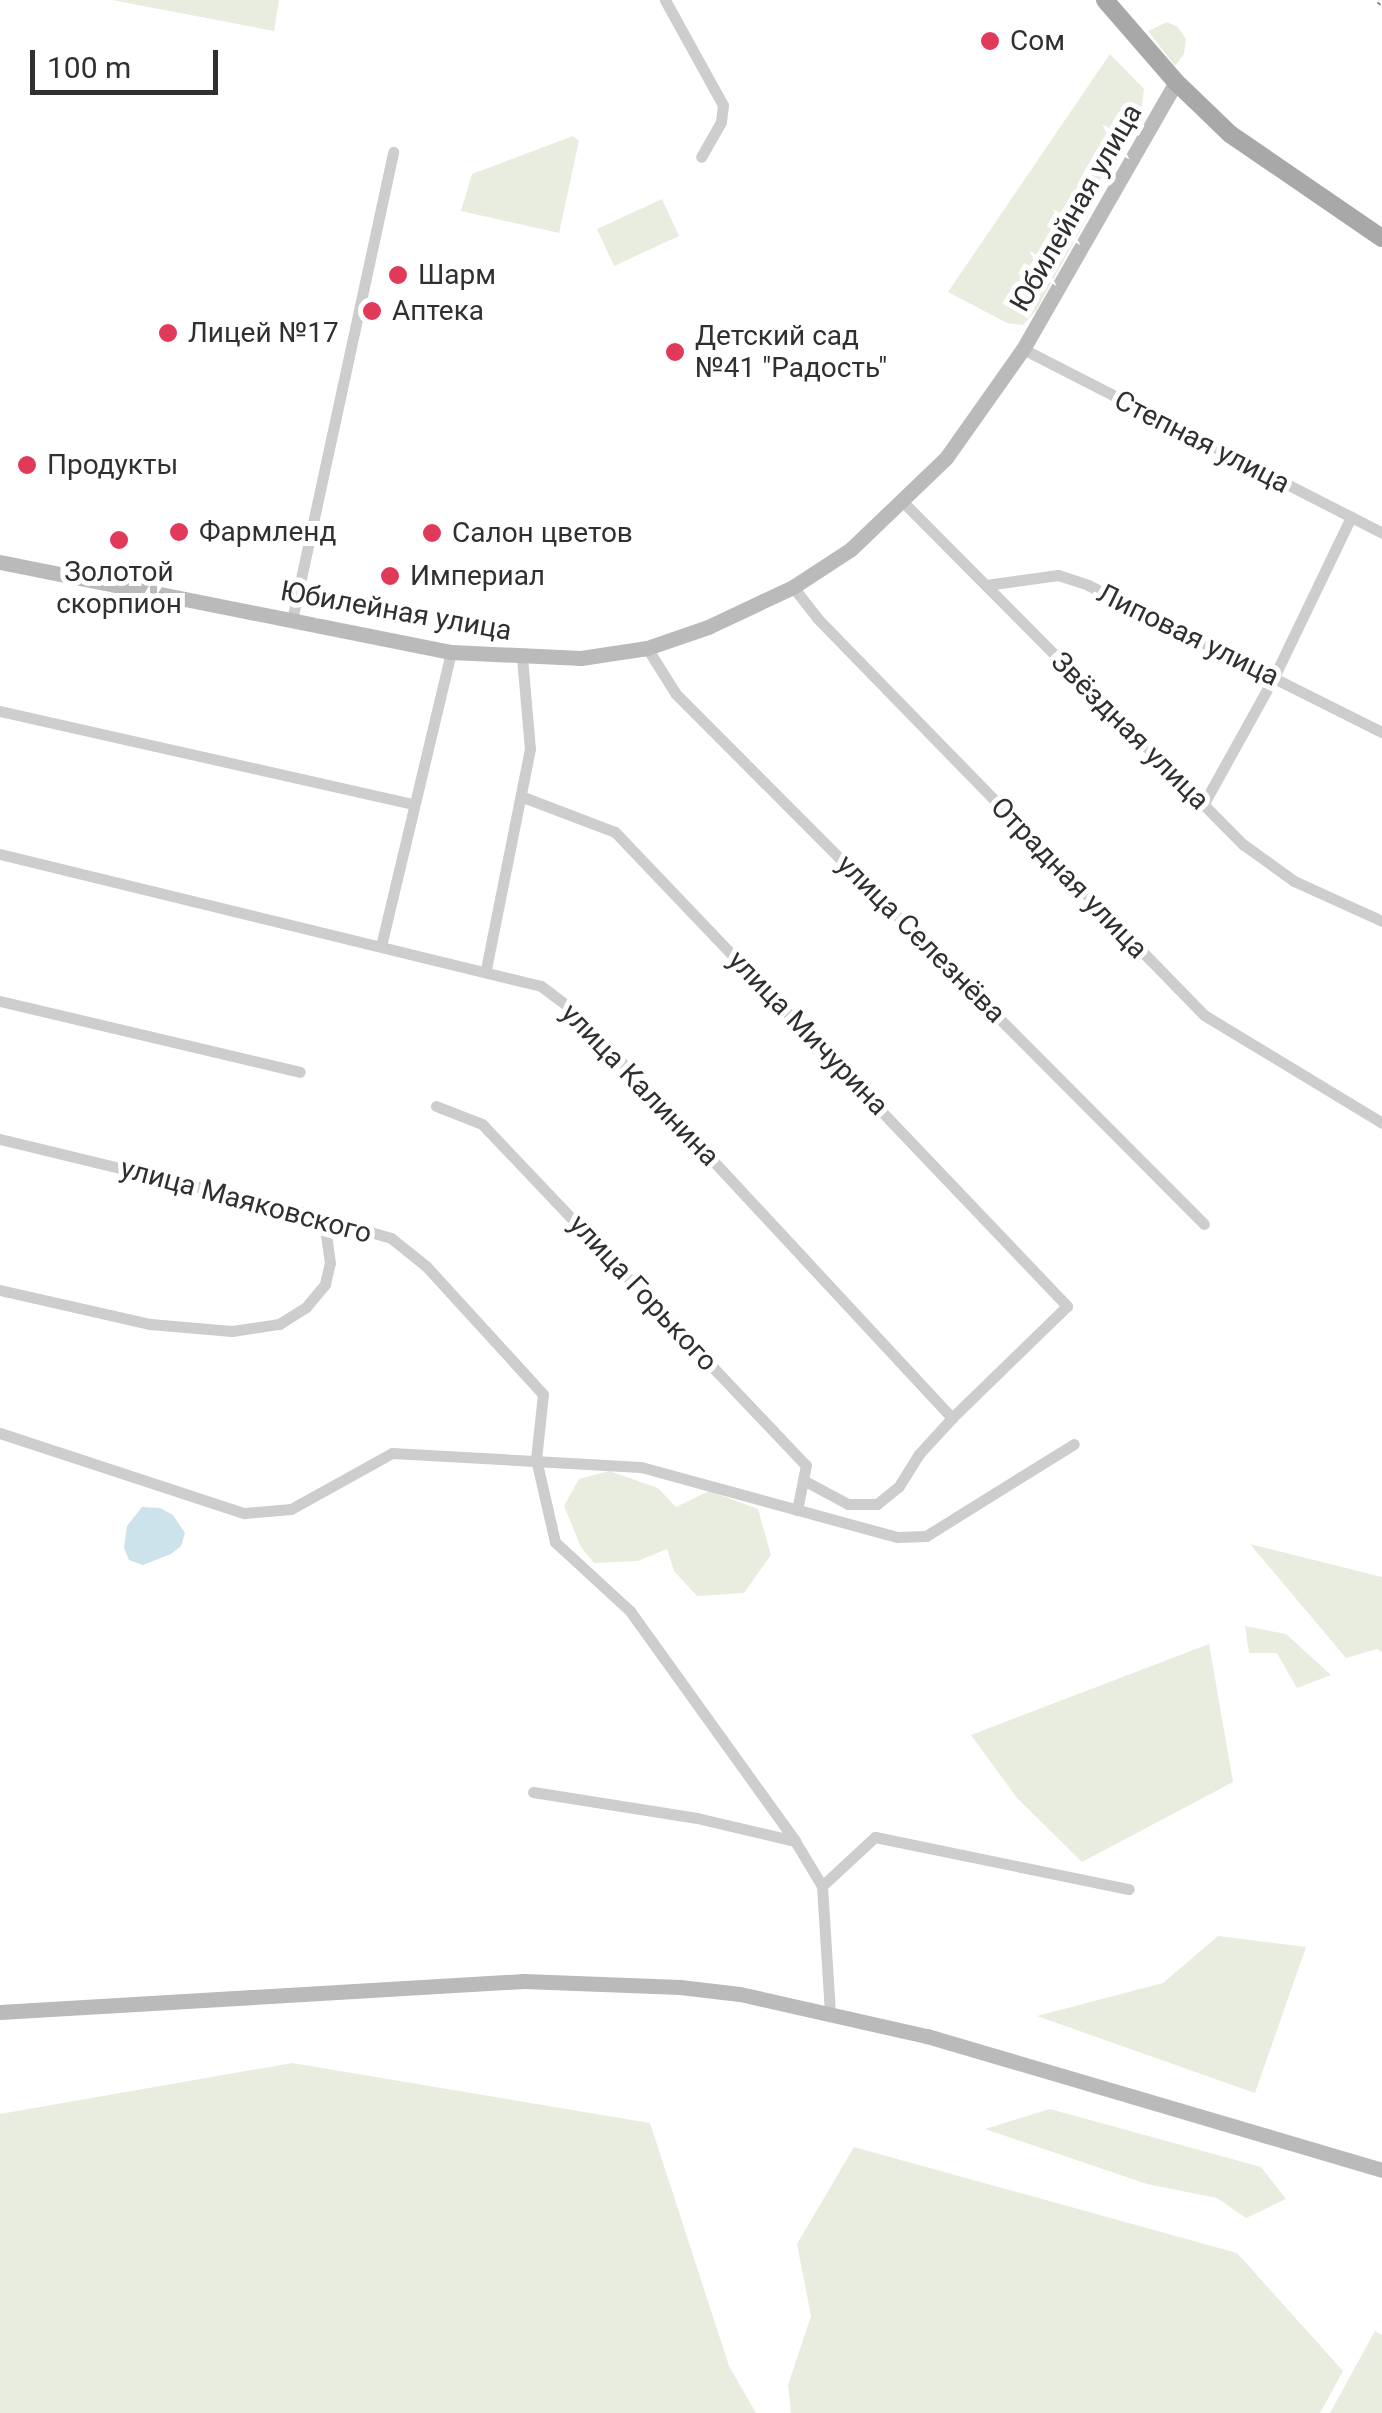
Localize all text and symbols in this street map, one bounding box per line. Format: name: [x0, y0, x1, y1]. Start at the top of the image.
place label: Сом: [1010, 24, 1065, 58]
scale bar: [35, 30, 222, 92]
marker: Сом: [979, 30, 1001, 52]
text: 100 m: [47, 50, 131, 85]
street label: Юбилейная улица: [1003, 98, 1149, 318]
place label: Шарм: [418, 258, 496, 292]
marker: Шарм: [387, 264, 409, 286]
place label: Аптека: [392, 294, 484, 328]
marker: Аптека: [361, 300, 383, 322]
place label: Лицей №17: [188, 316, 339, 350]
place label: Детский сад №41 "Радость": [695, 319, 887, 385]
marker: Лицей №17: [157, 322, 179, 344]
marker: Детский сад №41 "Радость": [664, 341, 686, 363]
street label: Степная улица: [1109, 383, 1295, 501]
place label: Продукты: [47, 448, 178, 482]
marker: Продукты: [16, 454, 38, 476]
place label: Фармленд: [199, 515, 336, 549]
place label: Салон цветов: [452, 516, 633, 550]
marker: Фармленд: [168, 521, 190, 543]
marker: Салон цветов: [421, 522, 443, 544]
marker: Золотой скорпион: [108, 529, 130, 551]
place label: Золотой скорпион: [56, 555, 182, 621]
place label: Империал: [410, 559, 545, 593]
marker: Империал: [379, 565, 401, 587]
street label: Юбилейная улица: [278, 574, 514, 648]
street label: Липовая улица: [1091, 576, 1285, 694]
street label: Звёздная улица: [1044, 645, 1216, 817]
street label: Отрадная улица: [984, 790, 1154, 966]
street label: улица Селезнёва: [830, 848, 1012, 1030]
street label: улица Мичурина: [721, 944, 895, 1122]
street label: улица Калинина: [554, 997, 726, 1173]
street label: улица Маяковского: [117, 1151, 375, 1251]
street label: улица Горького: [562, 1208, 724, 1378]

